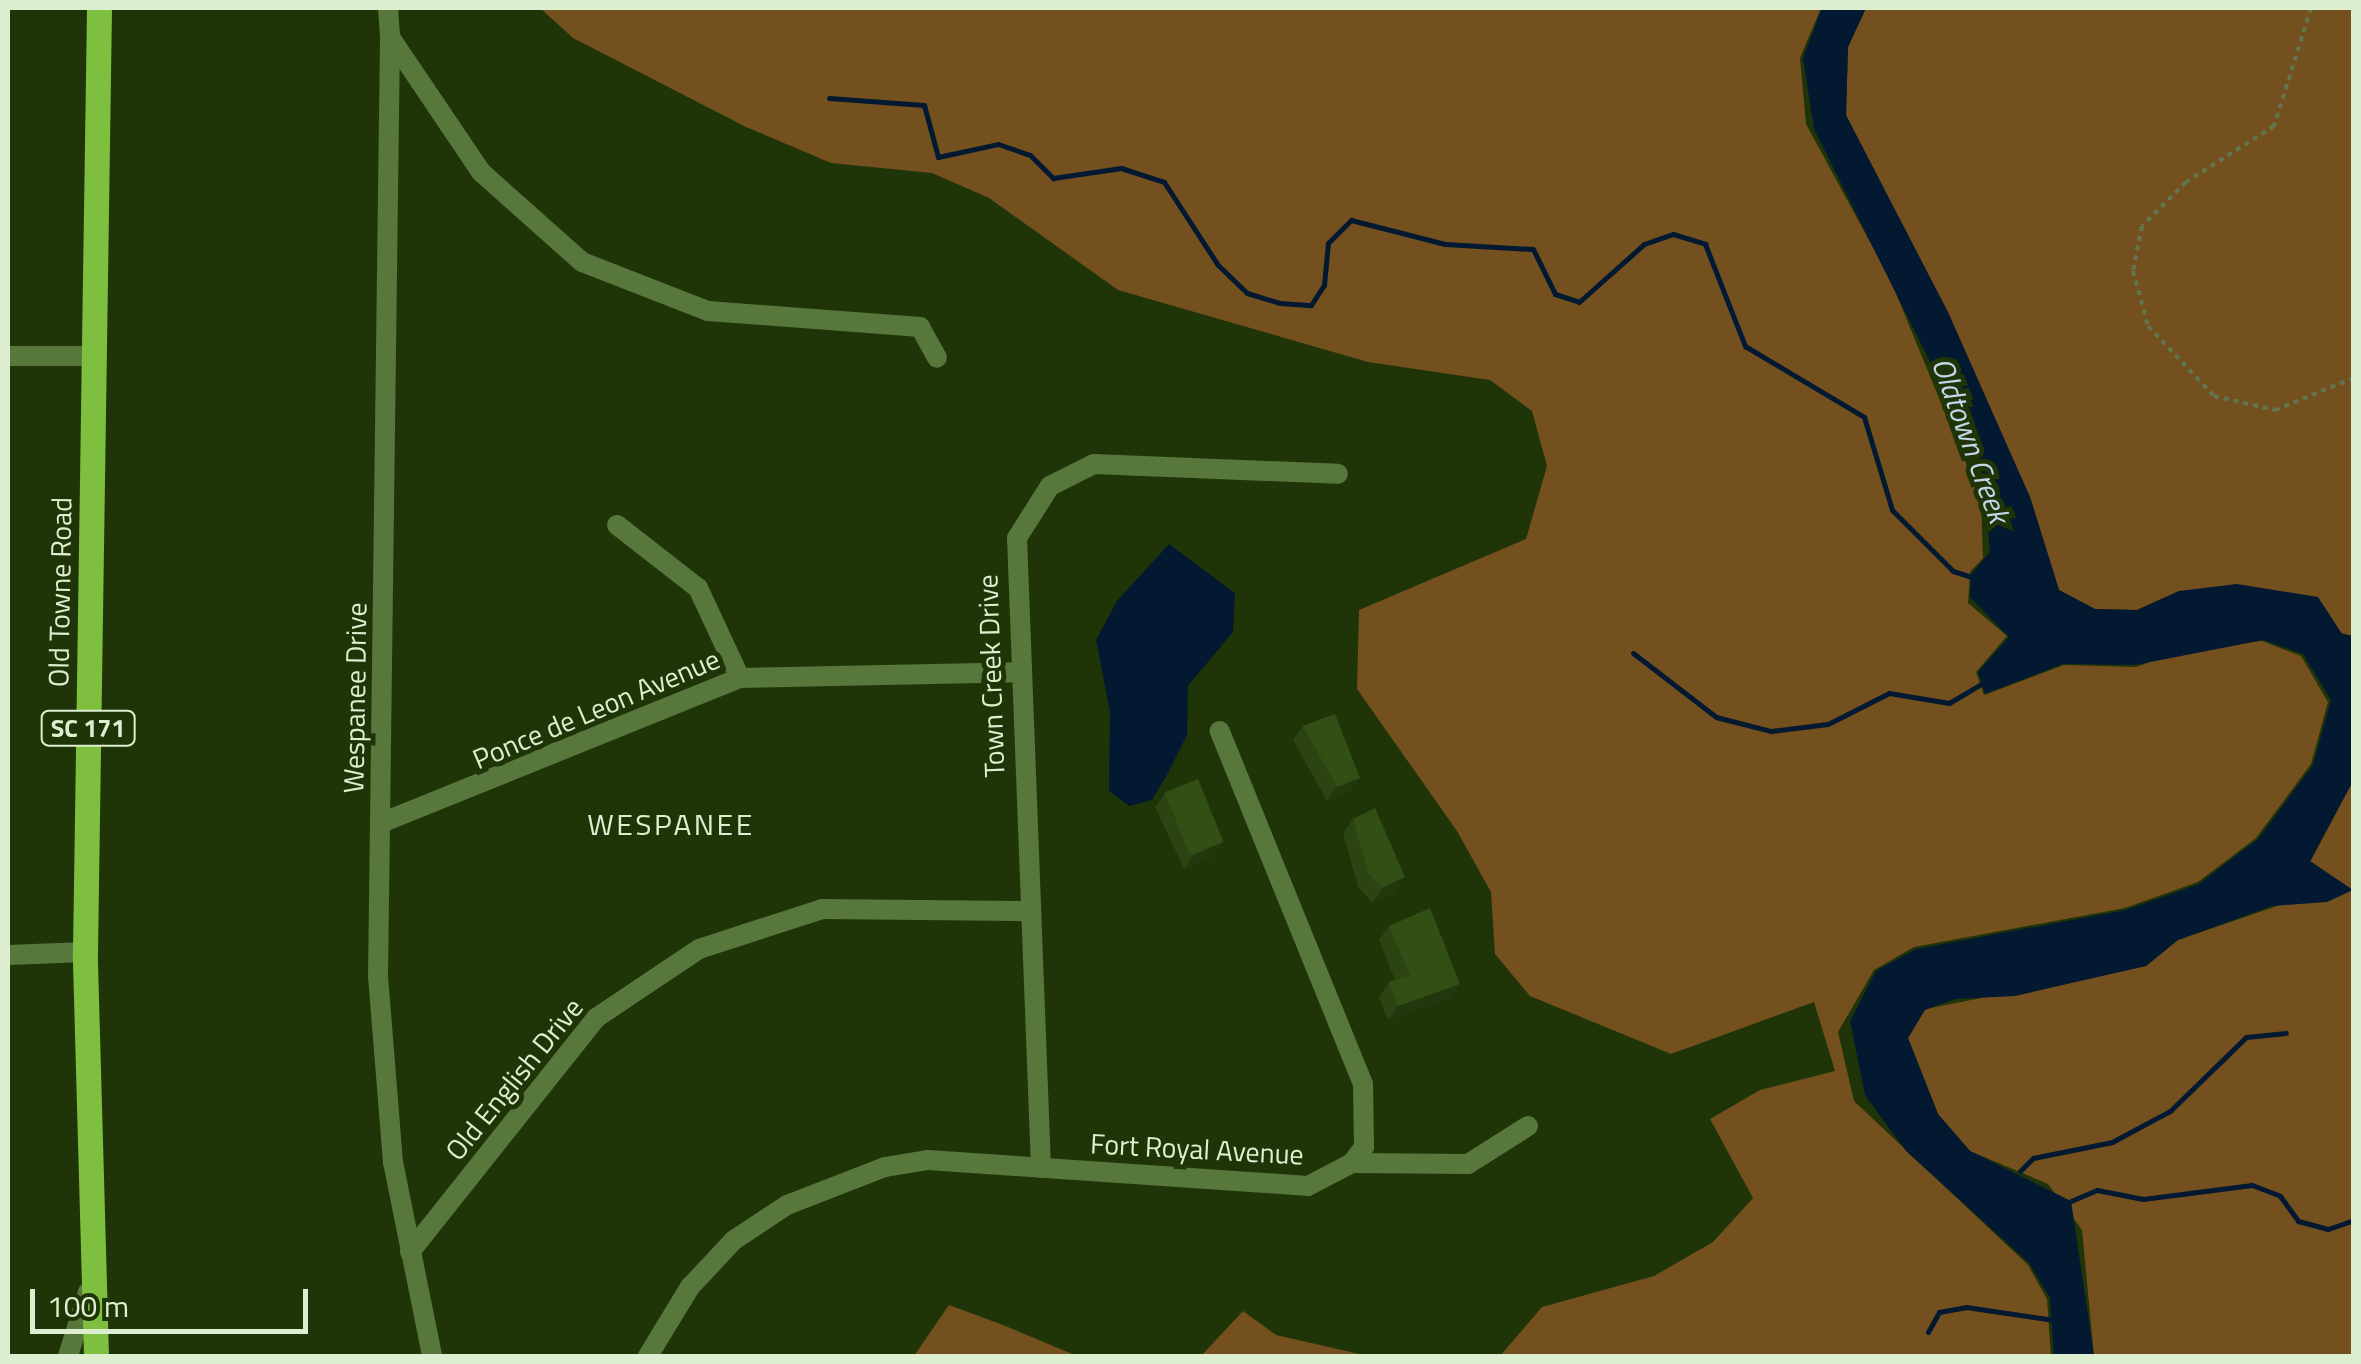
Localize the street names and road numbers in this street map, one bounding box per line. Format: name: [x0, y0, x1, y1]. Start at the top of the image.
street label: Old Towne Road: [42, 497, 78, 687]
street label: Town Creek Drive: [971, 574, 1011, 778]
street label: Wespanee Drive: [337, 602, 373, 794]
street label: Ponce de Leon Avenue: [468, 642, 724, 776]
road number: SC 171: [41, 708, 136, 748]
street label: Old English Drive: [438, 991, 590, 1167]
street label: Fort Royal Avenue: [1089, 1127, 1305, 1171]

